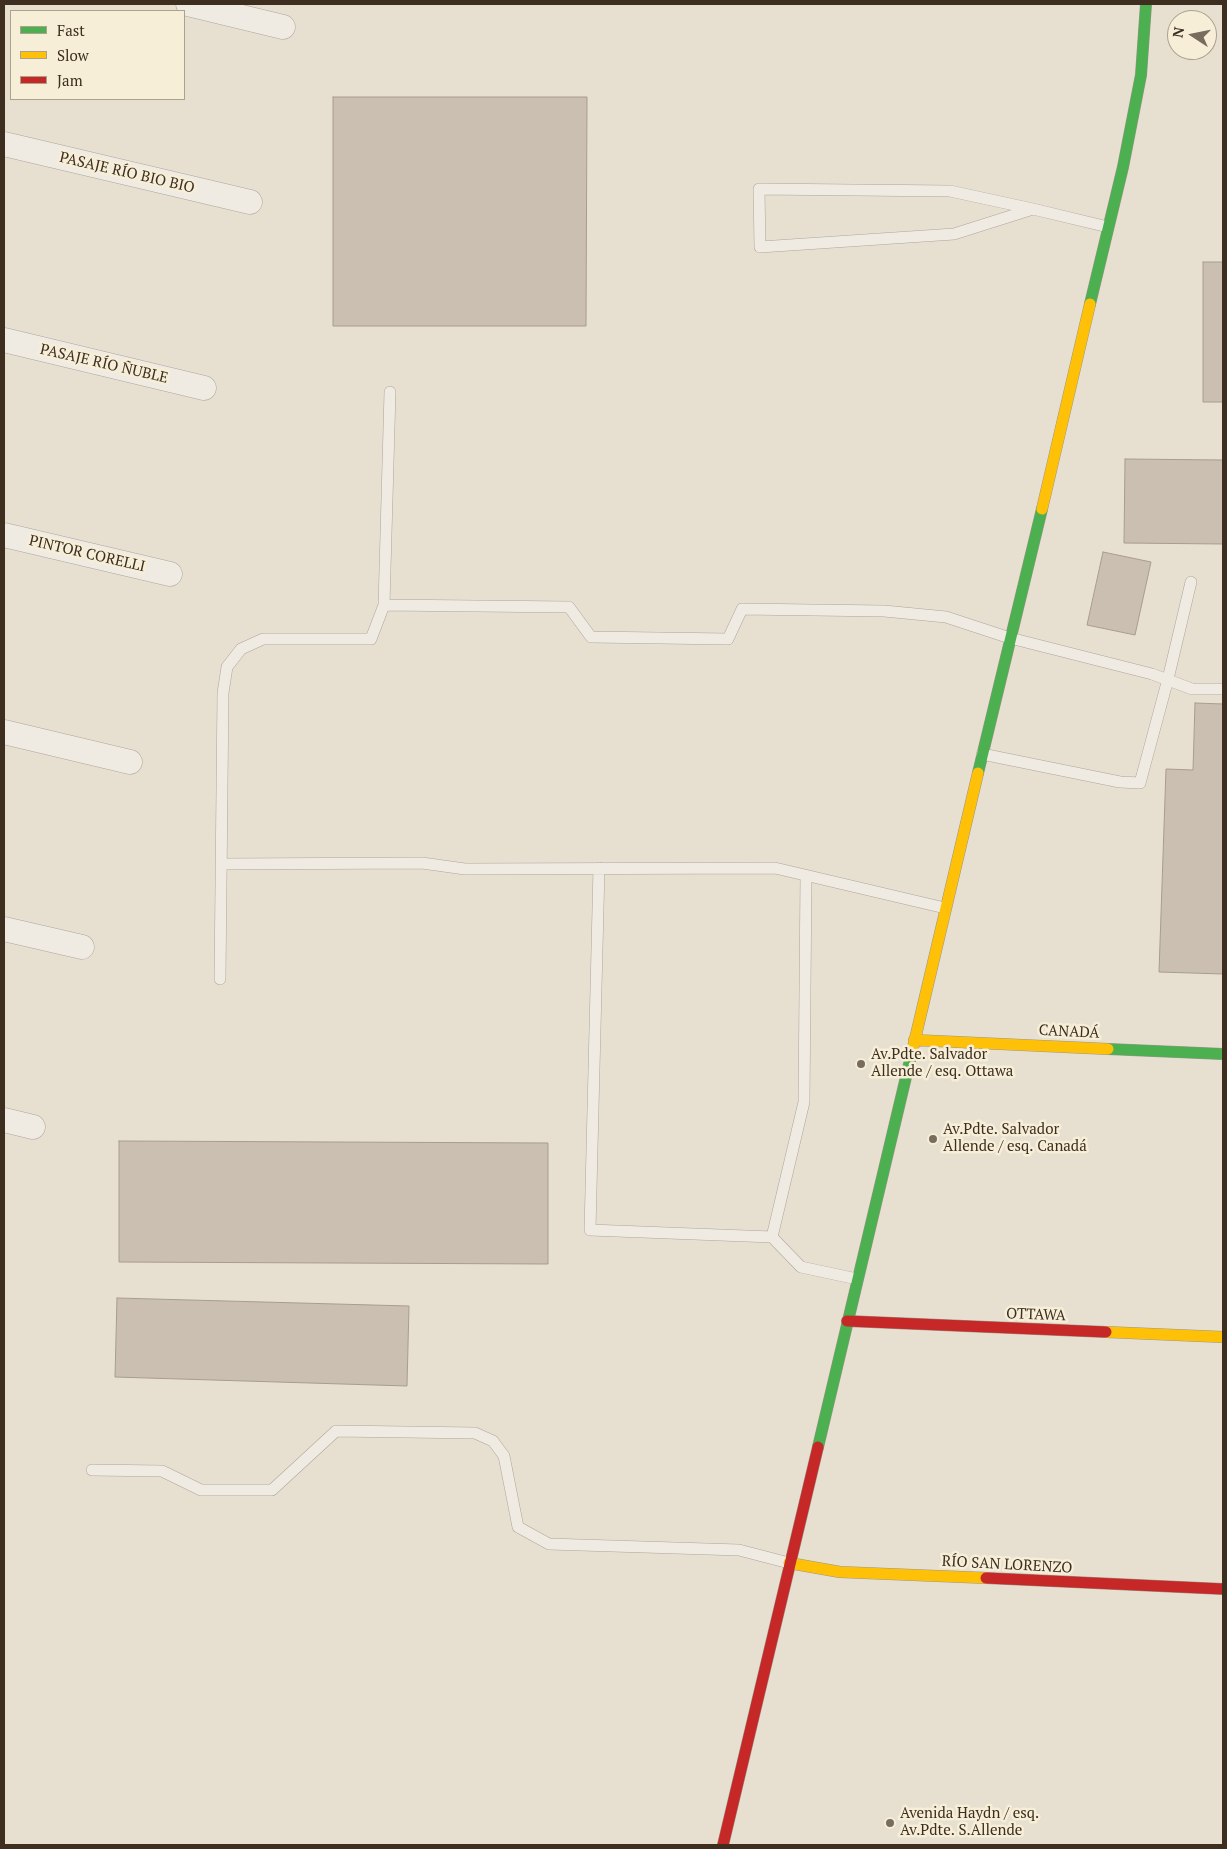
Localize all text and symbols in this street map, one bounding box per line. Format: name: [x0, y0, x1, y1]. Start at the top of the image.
legend: [10, 10, 185, 100]
north arrow: [1167, 10, 1217, 60]
text: Fast: [57, 20, 85, 40]
text: N: [1167, 25, 1188, 39]
text: Slow: [57, 45, 89, 65]
text: Jam: [57, 70, 83, 90]
street label: PASAJE RÍO BIO BIO: [58, 149, 196, 197]
street label: PASAJE RÍO ÑUBLE: [38, 341, 170, 387]
street label: PINTOR CORELLI: [27, 532, 147, 576]
street label: CANADÁ: [1038, 1021, 1100, 1043]
place label: Av.Pdte. Salvador Allende / esq. Ottawa: [871, 1046, 1013, 1081]
marker: Av.Pdte. Salvador Allende / esq. Ottawa: [855, 1058, 867, 1070]
place label: Av.Pdte. Salvador Allende / esq. Canadá: [943, 1121, 1087, 1156]
marker: Av.Pdte. Salvador Allende / esq. Canadá: [927, 1133, 939, 1145]
street label: OTTAWA: [1006, 1305, 1066, 1325]
street label: RÍO SAN LORENZO: [941, 1553, 1073, 1577]
place label: Avenida Haydn / esq. Av.Pdte. S.Allende: [900, 1805, 1039, 1840]
marker: Avenida Haydn / esq. Av.Pdte. S.Allende: [884, 1817, 896, 1829]

